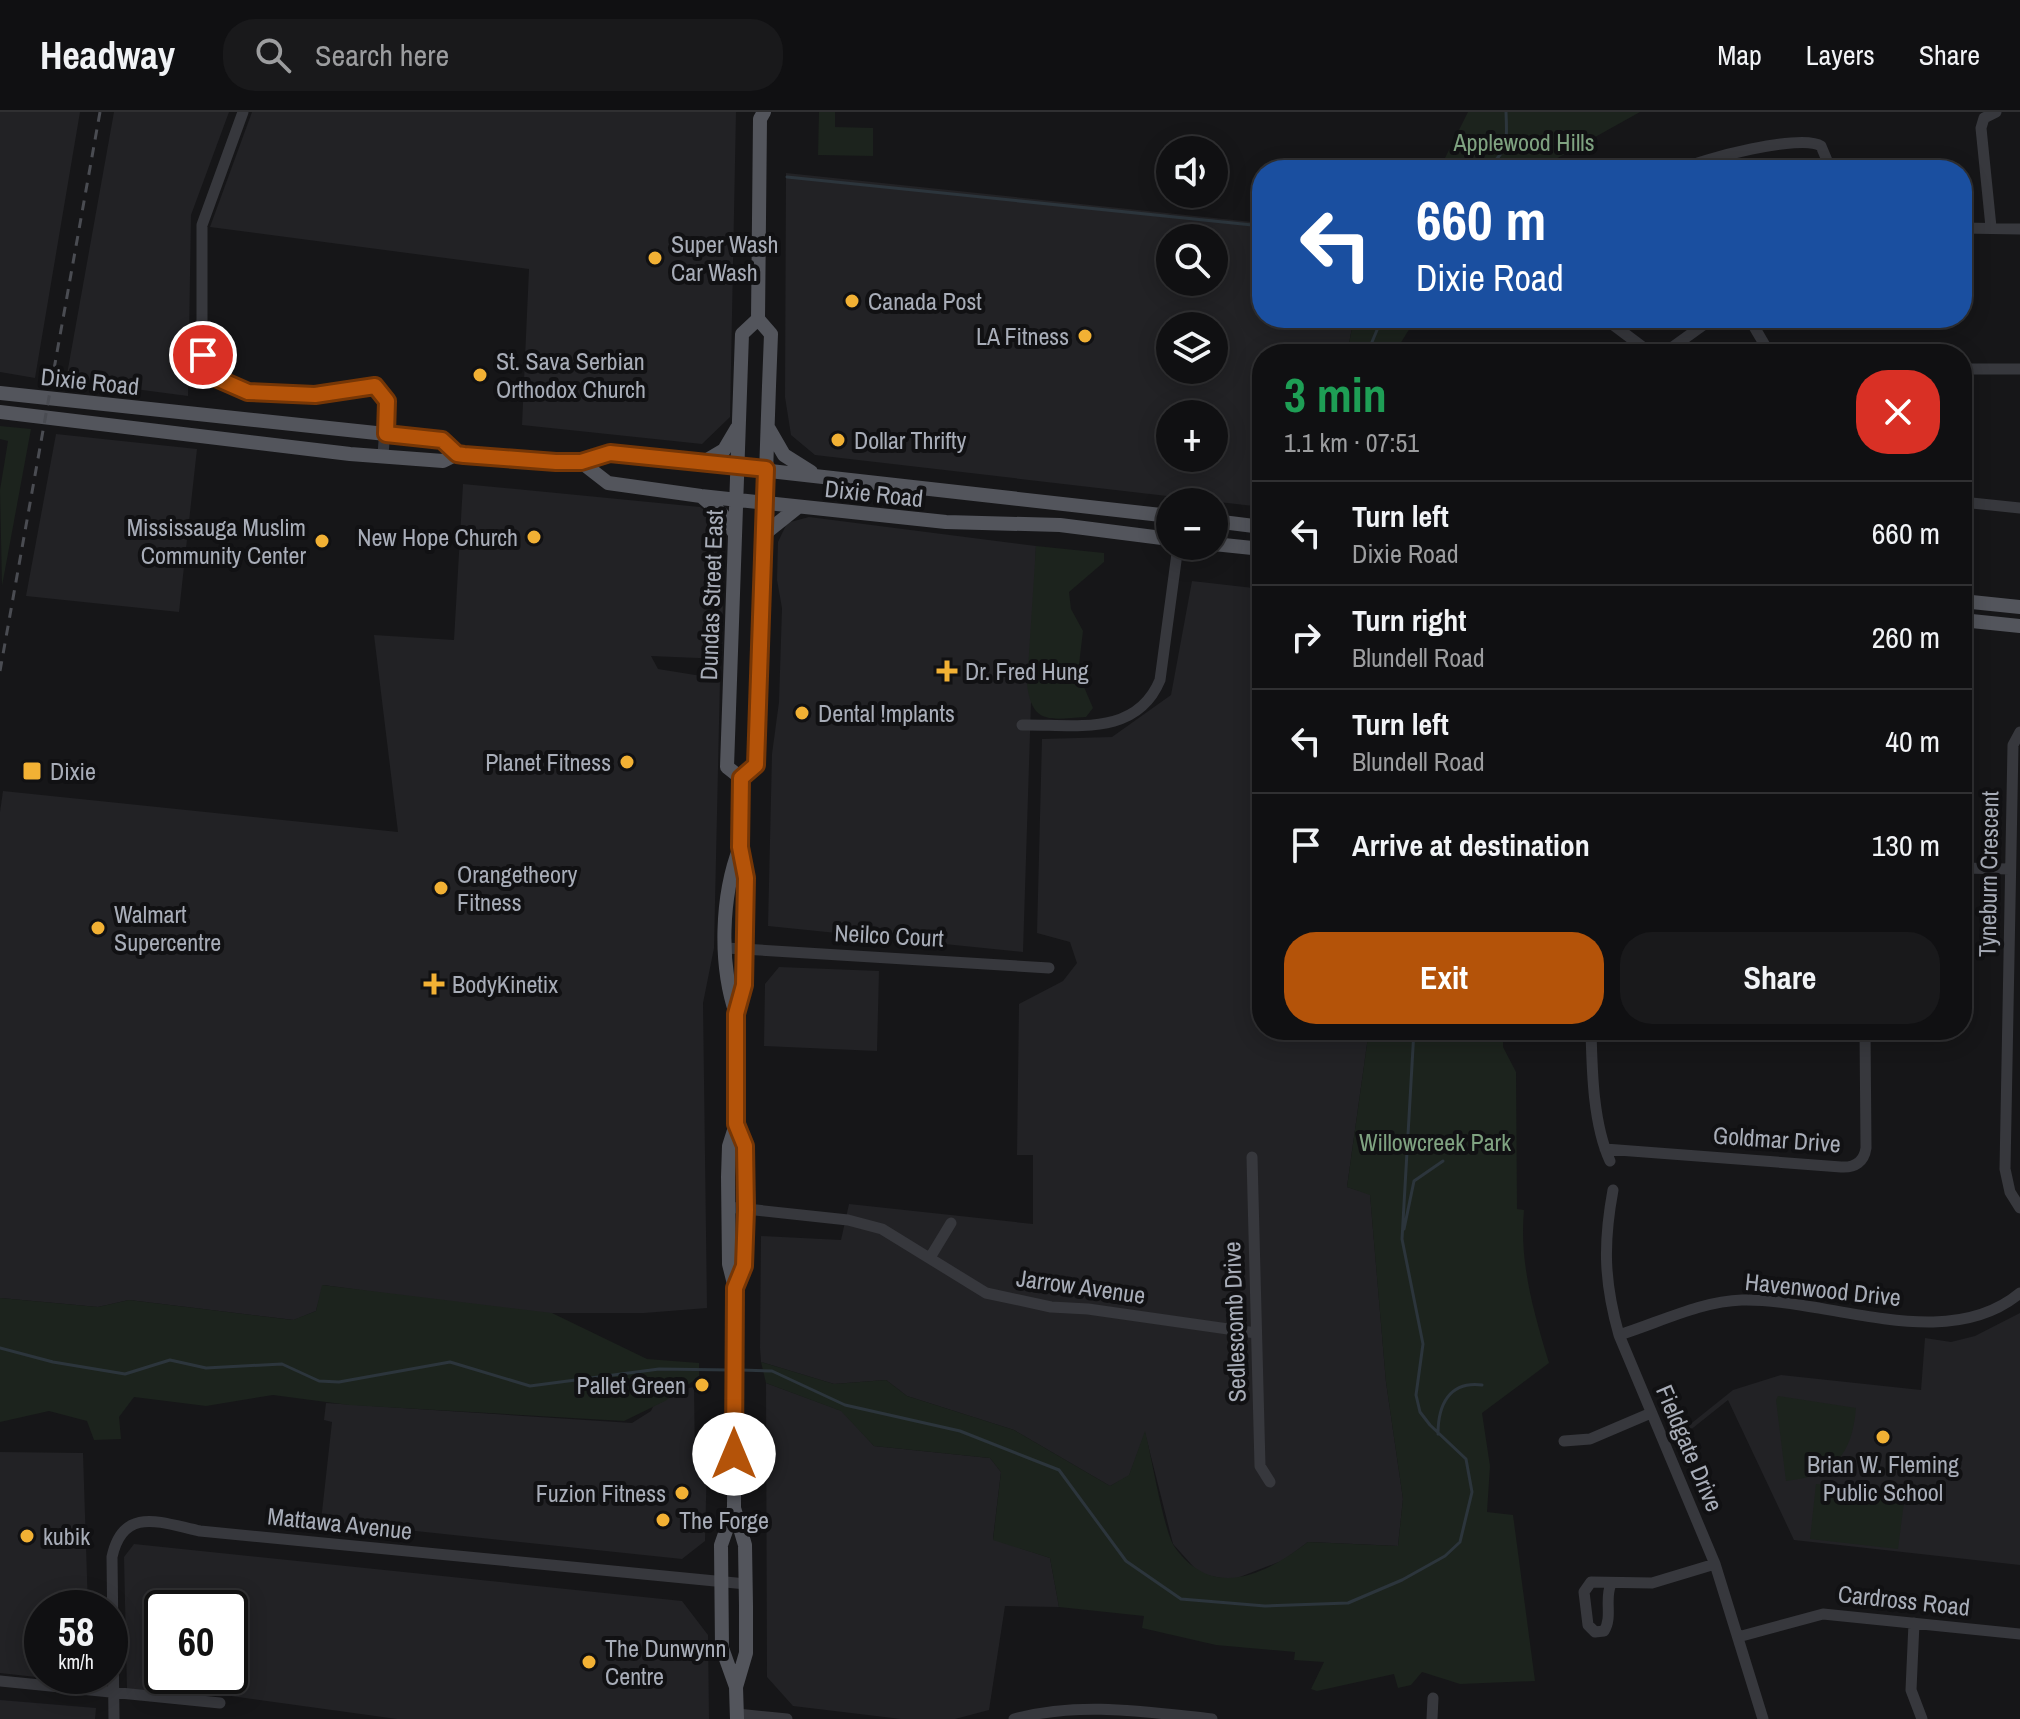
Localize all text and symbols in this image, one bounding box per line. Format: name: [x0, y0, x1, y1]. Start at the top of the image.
search box: [223, 19, 783, 91]
text: Headway: [40, 30, 175, 81]
icon: search: [251, 33, 295, 77]
text: Search here: [315, 35, 449, 75]
text: Map: [1717, 36, 1762, 74]
text: Layers: [1806, 36, 1875, 74]
text: Share: [1919, 36, 1980, 74]
park label: Applewood Hills: [1452, 126, 1595, 158]
map controls: [1156, 136, 1228, 560]
button: sound: [1156, 136, 1228, 208]
text: 660 m: [1416, 182, 1546, 257]
icon: left: [1284, 192, 1388, 296]
button: search: [1156, 224, 1228, 296]
place label: Super Wash Car Wash: [671, 228, 779, 288]
marker: Super Wash Car Wash: [646, 249, 664, 267]
text: Dixie Road: [1416, 254, 1564, 302]
place label: Canada Post: [868, 285, 982, 317]
marker: Canada Post: [843, 292, 861, 310]
button: layers: [1156, 312, 1228, 384]
place label: LA Fitness: [976, 320, 1069, 352]
pin: [169, 321, 237, 389]
marker: LA Fitness: [1076, 327, 1094, 345]
icon: arrive: [181, 333, 225, 377]
place label: St. Sava Serbian Orthodox Church: [496, 345, 646, 405]
street label: Dixie Road: [39, 360, 141, 402]
text: 3 min: [1284, 362, 1387, 427]
marker: St. Sava Serbian Orthodox Church: [471, 366, 489, 384]
button: close: [1856, 370, 1940, 454]
button: +: [1156, 400, 1228, 472]
place label: Dollar Thrifty: [854, 424, 966, 456]
text: 1.1 km · 07:51: [1284, 425, 1419, 460]
marker: Dollar Thrifty: [829, 431, 847, 449]
street label: Dixie Road: [823, 472, 925, 514]
button: −: [1156, 488, 1228, 560]
text: Turn left: [1352, 496, 1449, 536]
street label: Dundas Street East: [692, 509, 730, 681]
place label: Mississauga Muslim Community Center: [127, 511, 306, 571]
icon: left: [1284, 511, 1328, 555]
text: 660 m: [1872, 513, 1940, 553]
place label: New Hope Church: [357, 521, 518, 553]
marker: New Hope Church: [525, 528, 543, 546]
marker: Mississauga Muslim Community Center: [313, 532, 331, 550]
text: Dixie Road: [1352, 536, 1459, 571]
text: Turn right: [1352, 600, 1466, 640]
icon: right: [1284, 615, 1328, 659]
text: 260 m: [1872, 617, 1940, 657]
text: Blundell Road: [1352, 640, 1485, 675]
place label: Dr. Fred Hung: [965, 655, 1089, 687]
marker: Dr. Fred Hung: [936, 660, 958, 682]
place label: Dental !mplants: [818, 697, 955, 729]
marker: Dental !mplants: [793, 704, 811, 722]
text: Turn left: [1352, 704, 1449, 744]
icon: left: [1284, 719, 1328, 763]
text: 40 m: [1885, 721, 1940, 761]
text: Blundell Road: [1352, 744, 1485, 779]
place label: Planet Fitness: [485, 746, 611, 778]
marker: Planet Fitness: [618, 753, 636, 771]
place label: Dixie: [50, 755, 96, 787]
marker: Dixie: [21, 760, 43, 782]
street label: Tyneburn Crescent: [1971, 790, 2005, 957]
icon: arrive: [1284, 823, 1328, 867]
text: Arrive at destination: [1352, 825, 1590, 865]
text: 130 m: [1872, 825, 1940, 865]
place label: Orangetheory Fitness: [457, 858, 577, 918]
marker: Orangetheory Fitness: [432, 879, 450, 897]
place label: Walmart Supercentre: [114, 898, 221, 958]
street label: Neilco Court: [834, 916, 945, 954]
marker: Walmart Supercentre: [89, 919, 107, 937]
button: Exit: [1284, 932, 1604, 1024]
button: Share: [1620, 932, 1940, 1024]
place label: BodyKinetix: [452, 968, 558, 1000]
marker: BodyKinetix: [423, 973, 445, 995]
street label: Goldmar Drive: [1712, 1119, 1842, 1159]
park label: Willowcreek Park: [1359, 1126, 1511, 1158]
street label: Sedlescomb Drive: [1215, 1241, 1253, 1403]
street label: Jarrow Avenue: [1014, 1261, 1148, 1311]
street label: Havenwood Drive: [1744, 1265, 1902, 1313]
place label: Pallet Green: [577, 1369, 686, 1401]
marker: Pallet Green: [693, 1376, 711, 1394]
street label: Fieldgate Drive: [1649, 1380, 1731, 1516]
position arrow: [692, 1412, 776, 1496]
marker: Brian W. Fleming Public School: [1874, 1428, 1892, 1446]
place label: Brian W. Fleming Public School: [1807, 1448, 1959, 1508]
place label: Fuzion Fitness: [536, 1477, 666, 1509]
marker: Fuzion Fitness: [673, 1484, 691, 1502]
street label: Mattawa Avenue: [266, 1499, 414, 1547]
place label: The Forge: [679, 1504, 769, 1536]
marker: The Forge: [654, 1511, 672, 1529]
place label: kubik: [43, 1520, 90, 1552]
marker: kubik: [18, 1527, 36, 1545]
street label: Cardross Road: [1837, 1577, 1971, 1623]
speed limit sign: 60: [144, 1590, 248, 1694]
text: 58: [58, 1605, 94, 1658]
place label: The Dunwynn Centre: [605, 1632, 726, 1692]
text: km/h: [58, 1648, 94, 1675]
marker: The Dunwynn Centre: [580, 1653, 598, 1671]

